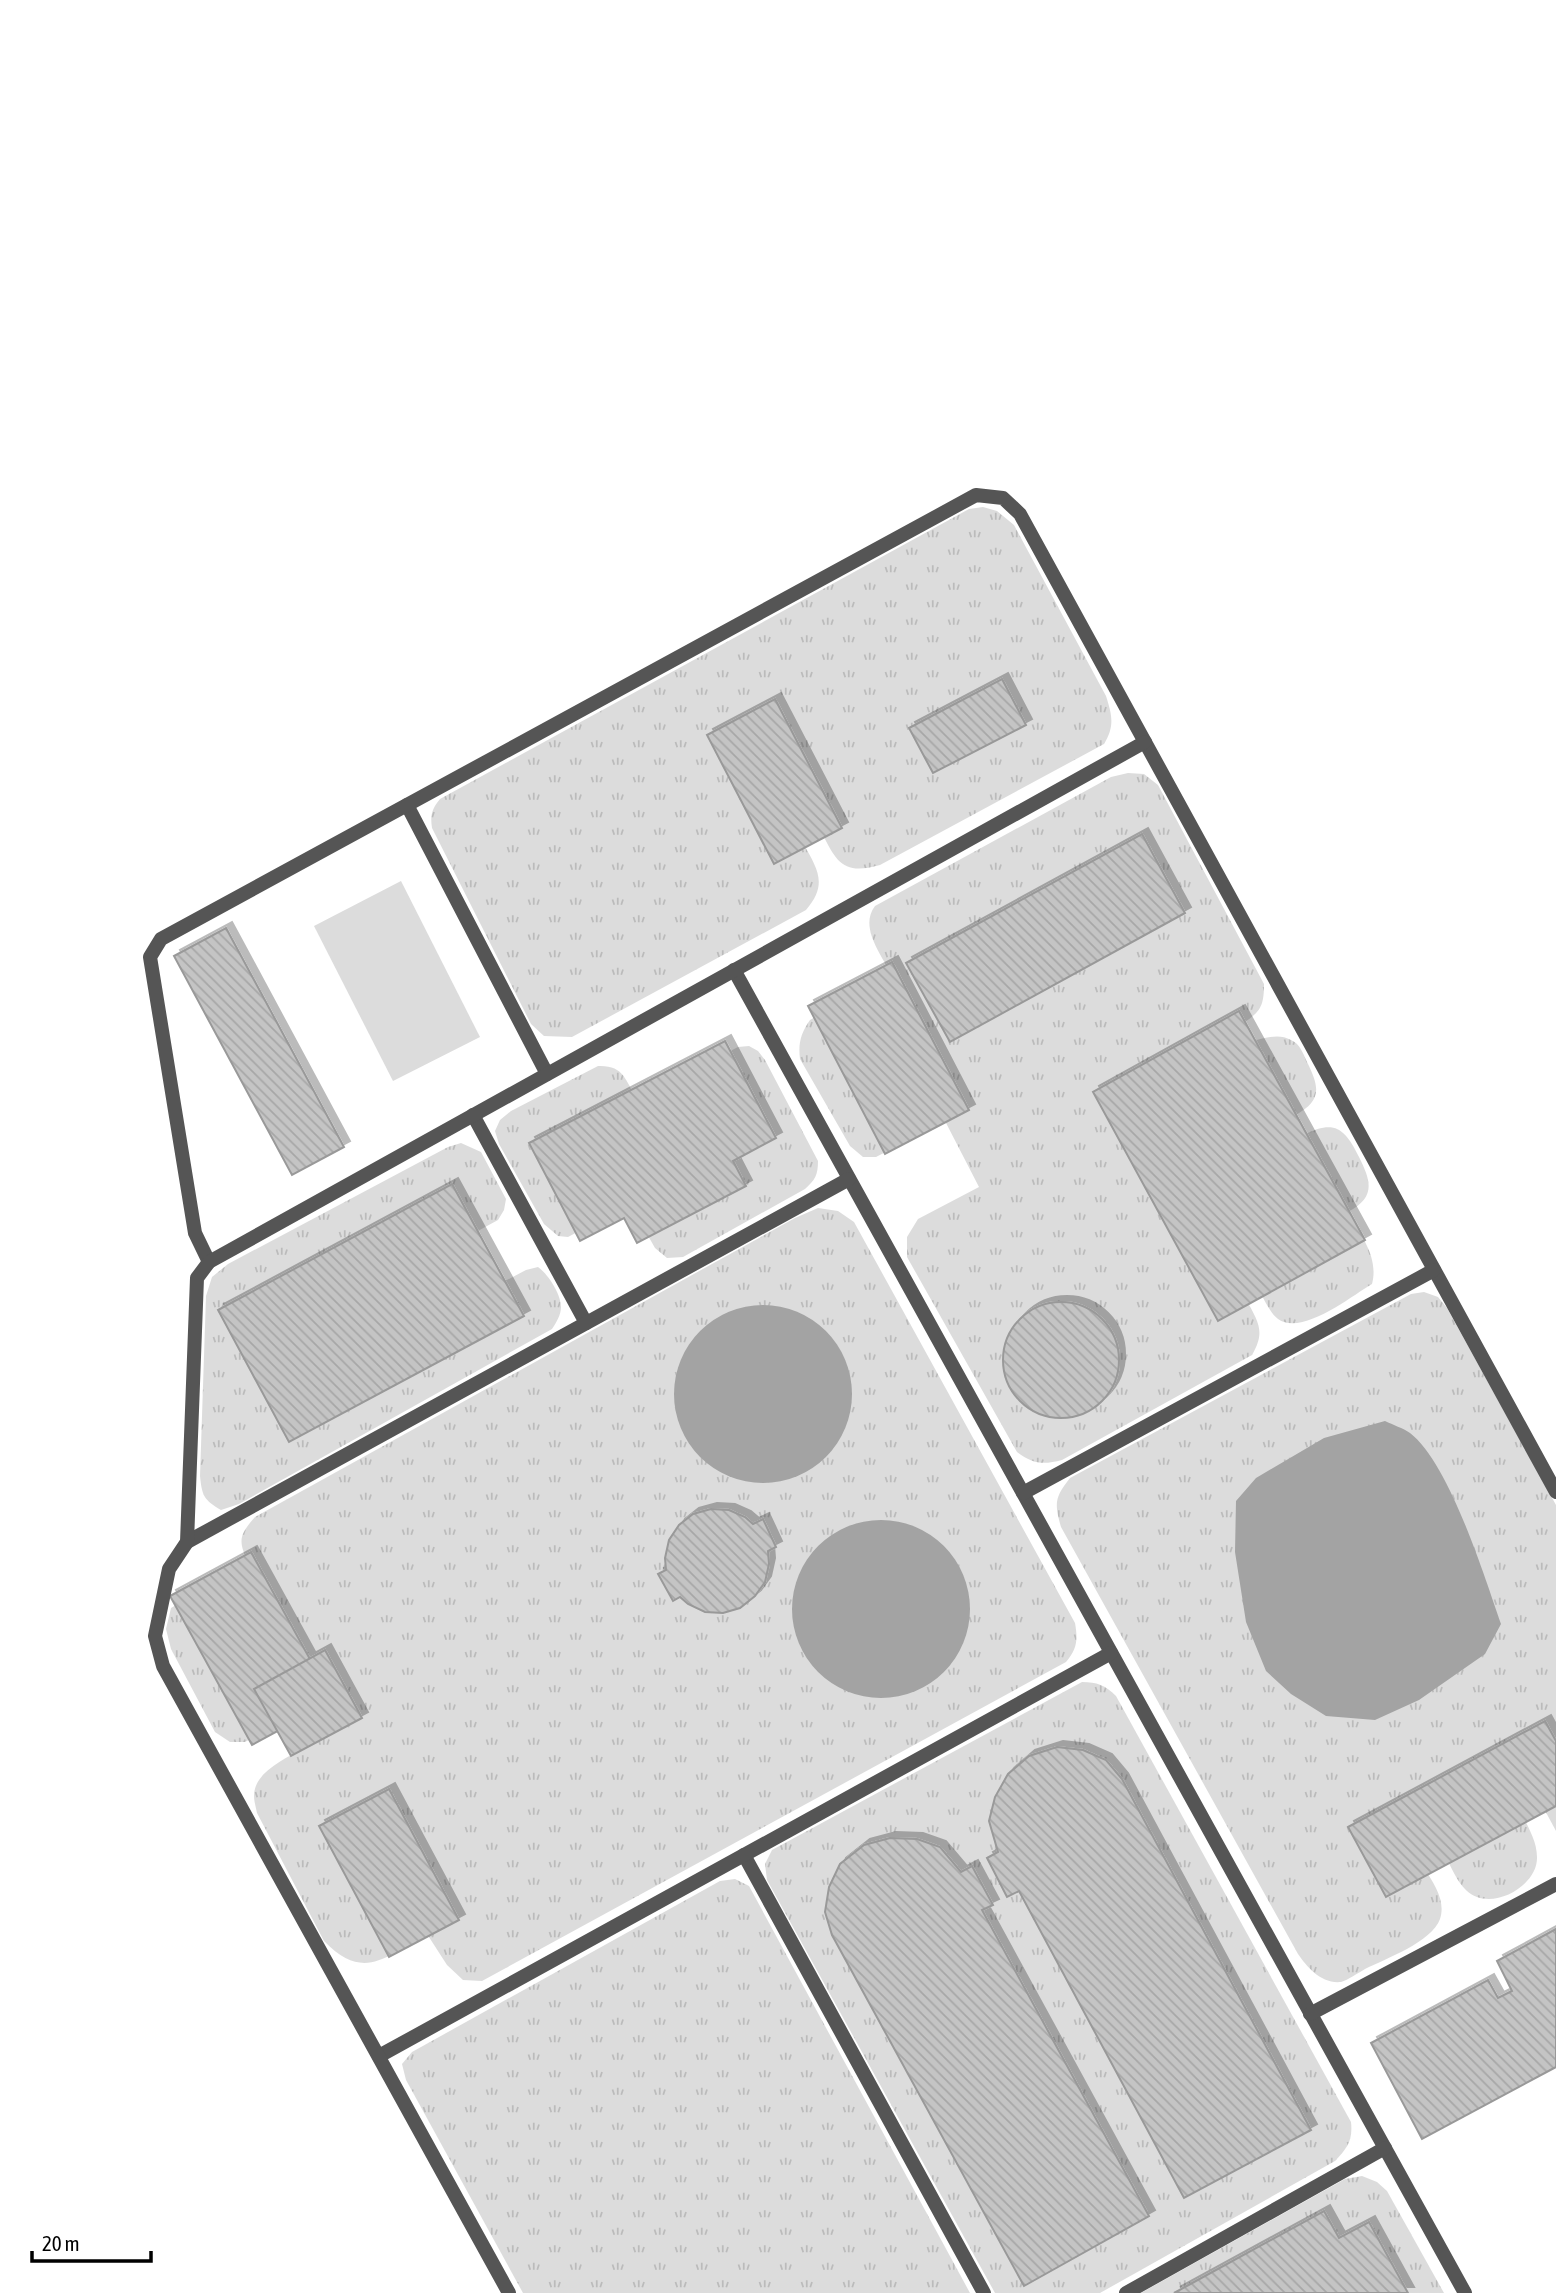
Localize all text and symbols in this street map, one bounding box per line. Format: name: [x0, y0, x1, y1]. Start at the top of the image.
scale bar: [32, 2220, 150, 2264]
text: 20 m: [42, 2231, 80, 2255]

